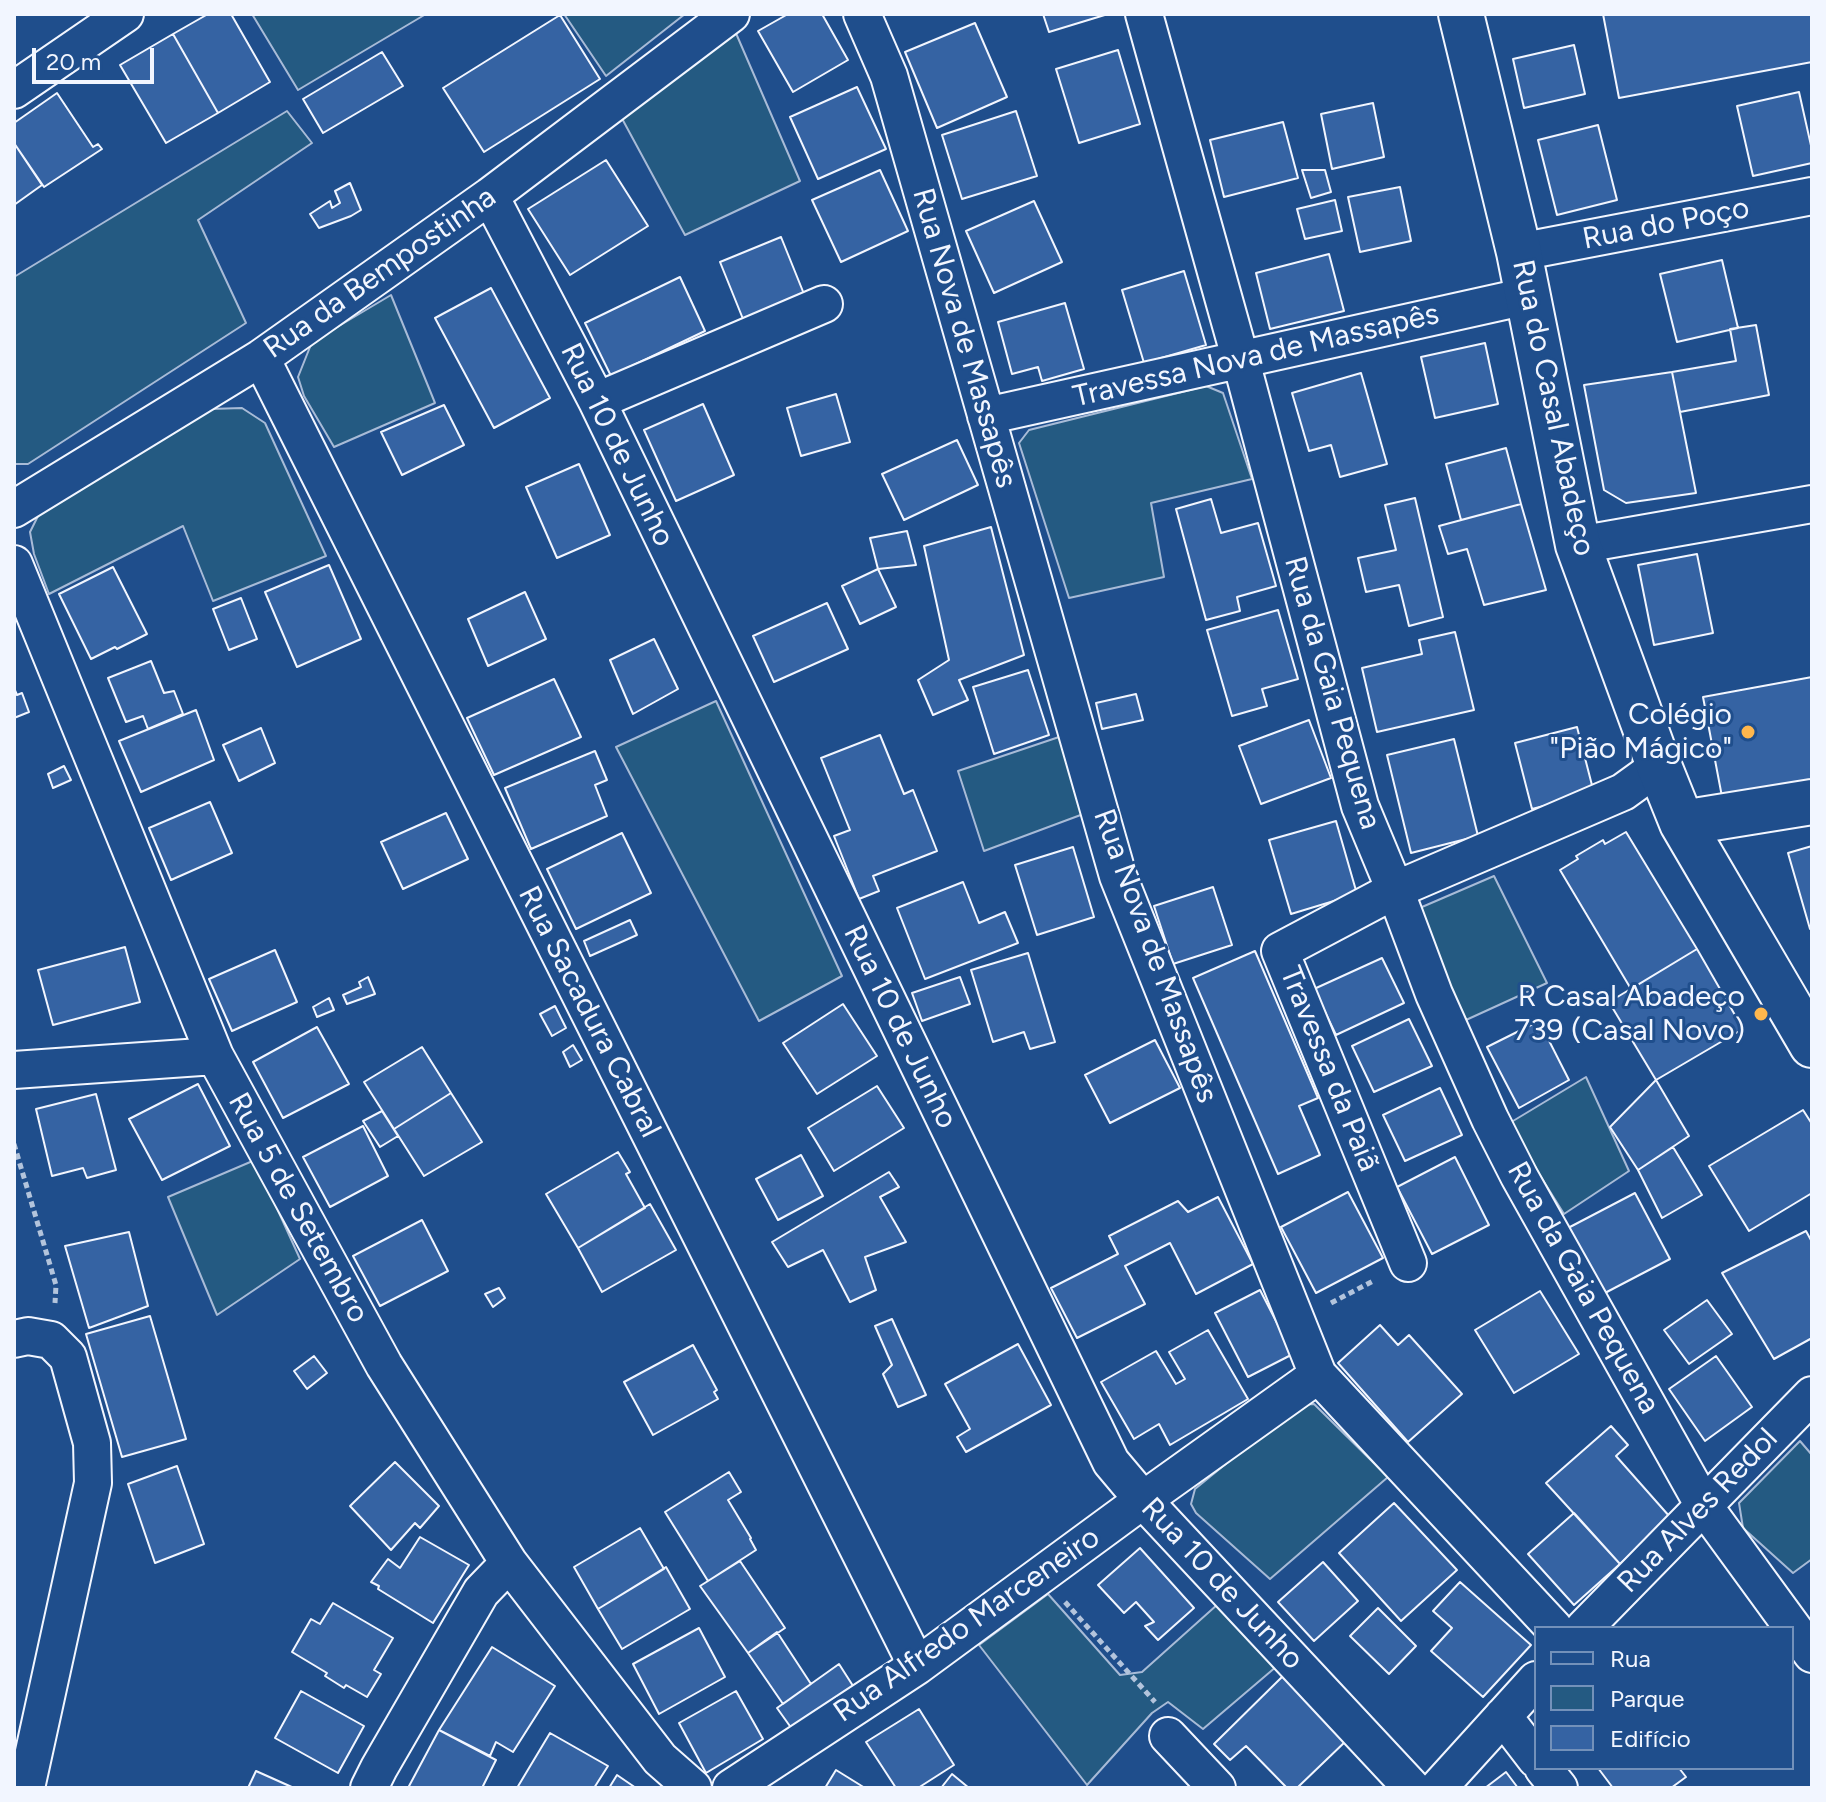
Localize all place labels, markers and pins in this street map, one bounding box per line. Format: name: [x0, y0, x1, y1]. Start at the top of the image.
place label: Colégio "Pião Mágico": [1550, 697, 1732, 768]
marker: Colégio "Pião Mágico": [1739, 723, 1757, 741]
place label: R Casal Abadeço 739 (Casal Novo): [1514, 979, 1745, 1050]
marker: R Casal Abadeço 739 (Casal Novo): [1752, 1005, 1770, 1023]

